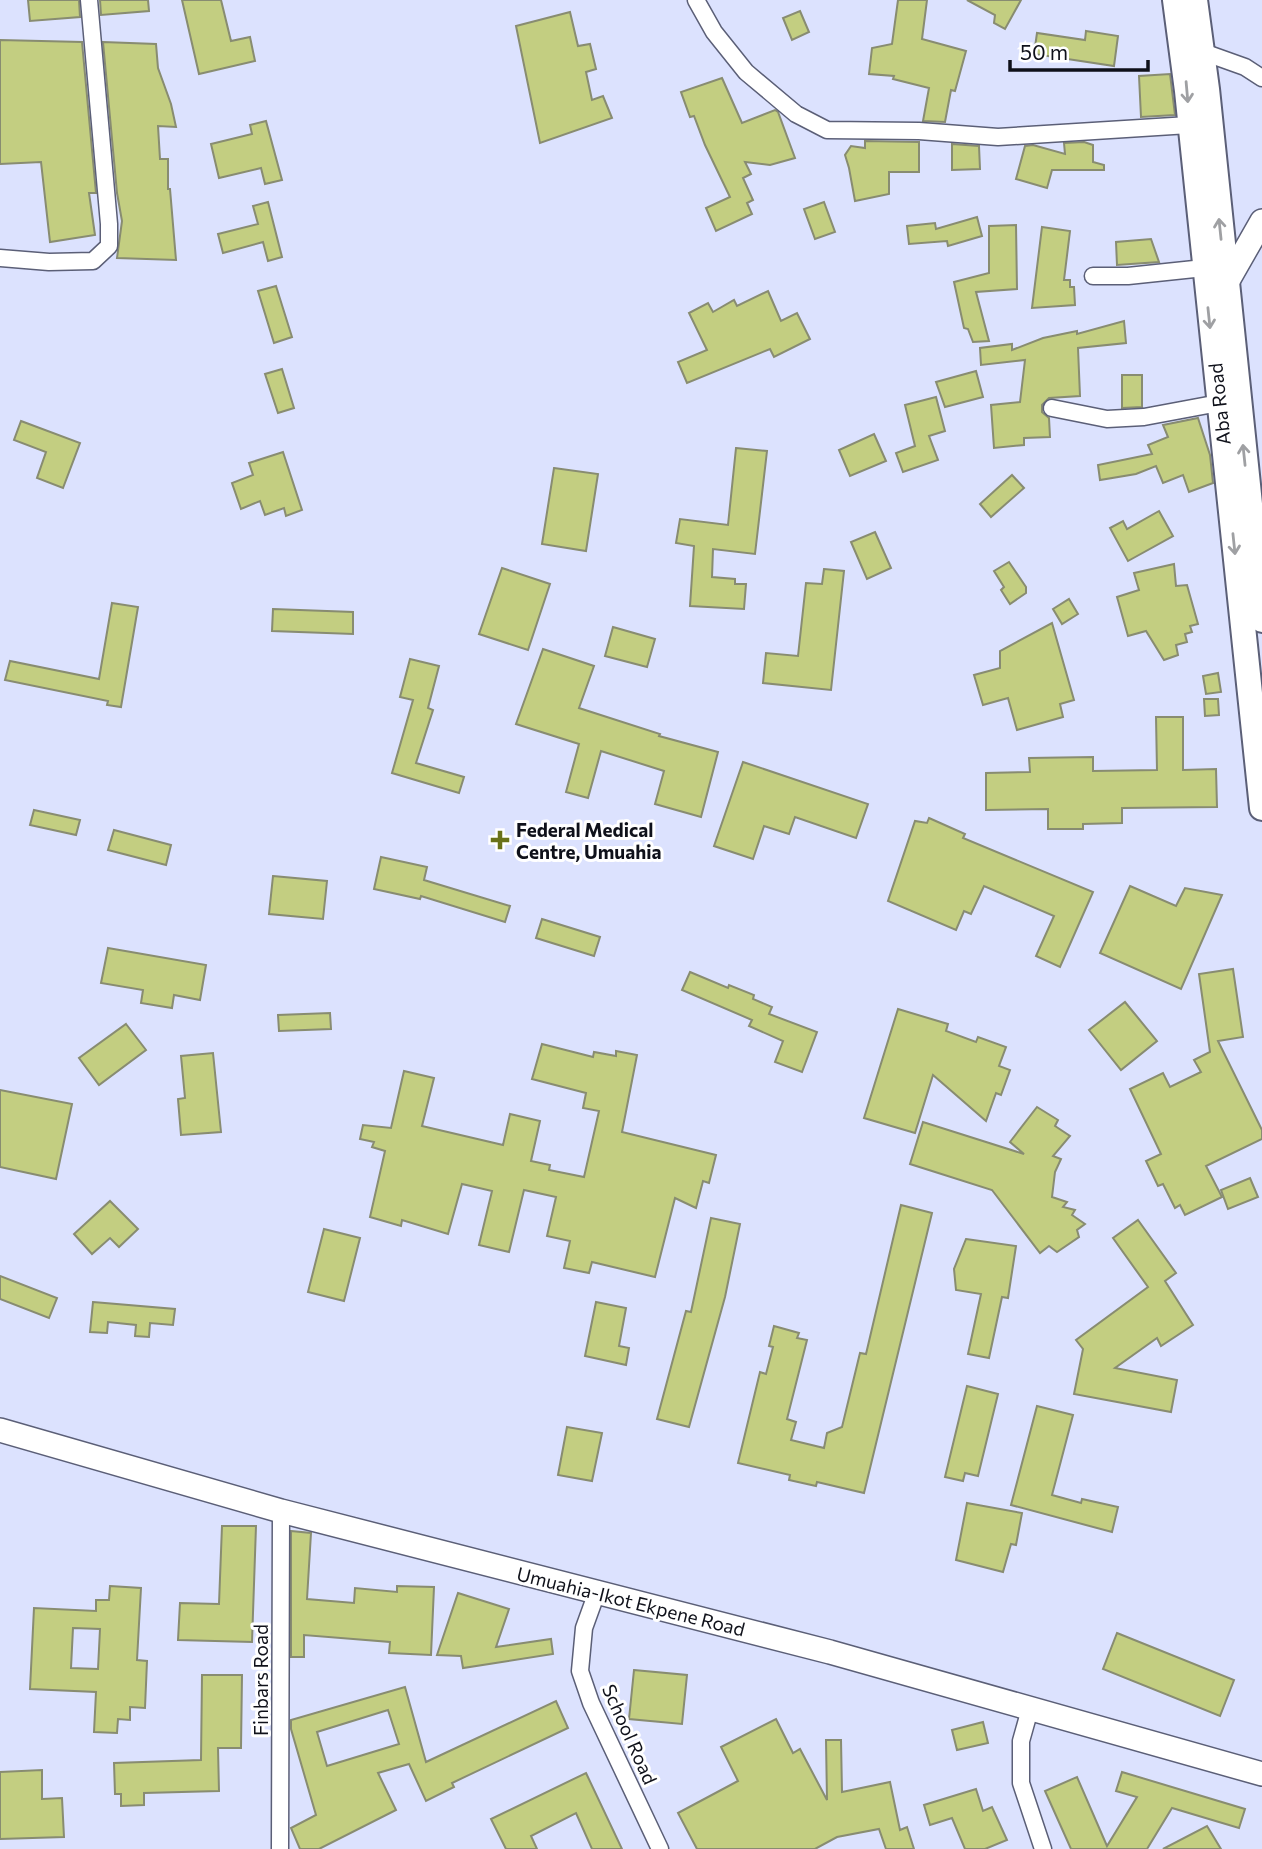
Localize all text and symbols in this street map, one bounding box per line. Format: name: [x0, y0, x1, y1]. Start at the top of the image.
scale bar: [1010, 28, 1148, 72]
text: 50 m: [1020, 39, 1068, 64]
one-way arrow: [1180, 80, 1193, 103]
one-way arrow: [1213, 218, 1226, 241]
one-way arrow: [1203, 306, 1216, 329]
street label: Aba Road: [1203, 362, 1235, 446]
one-way arrow: [1237, 444, 1250, 467]
one-way arrow: [1227, 533, 1240, 555]
place label: Federal Medical Centre, Umuahia: [516, 818, 661, 863]
marker: Federal Medical Centre, Umuahia: [490, 830, 510, 850]
street label: Umuahia-Ikot Ekpene Road: [515, 1561, 747, 1641]
street label: Finbars Road: [249, 1624, 272, 1736]
street label: School Road: [598, 1680, 662, 1788]

